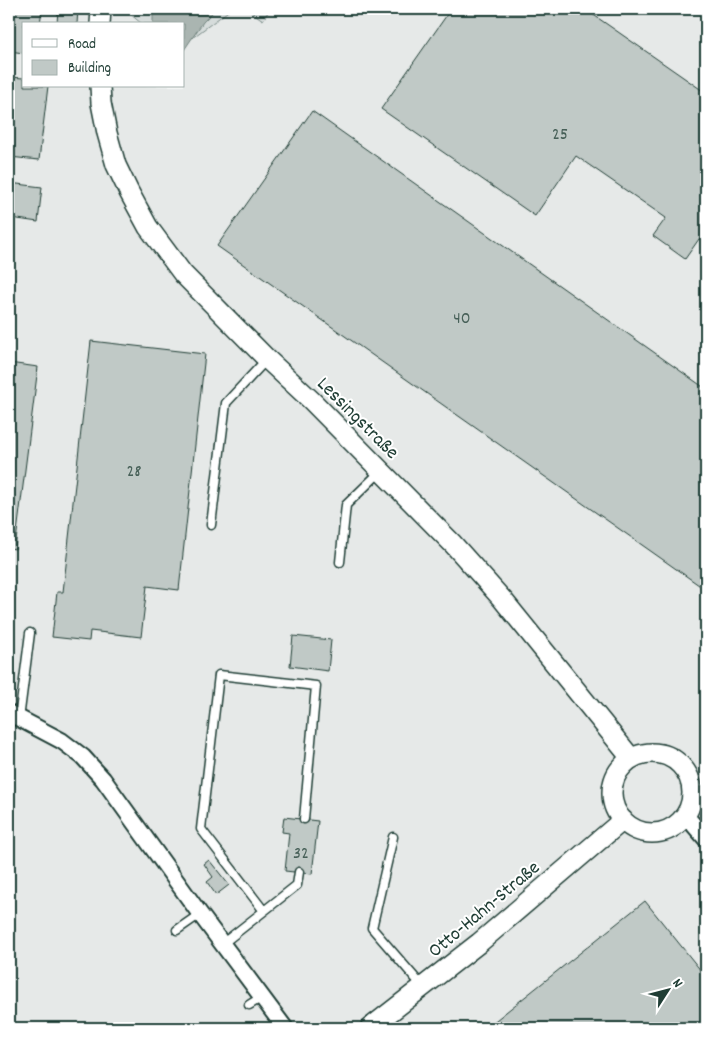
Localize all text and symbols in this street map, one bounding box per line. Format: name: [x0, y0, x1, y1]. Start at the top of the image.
legend: [22, 22, 185, 88]
text: Road: [68, 34, 96, 56]
text: Building: [68, 58, 111, 80]
house number: 25: [552, 123, 568, 148]
house number: 40: [453, 307, 471, 332]
street label: Lessingstraße: [309, 372, 405, 467]
house number: 28: [126, 460, 142, 485]
house number: 32: [293, 842, 309, 867]
street label: Otto-Hahn-Straße: [423, 855, 547, 965]
north arrow: [642, 964, 692, 1014]
text: N: [667, 975, 687, 992]

